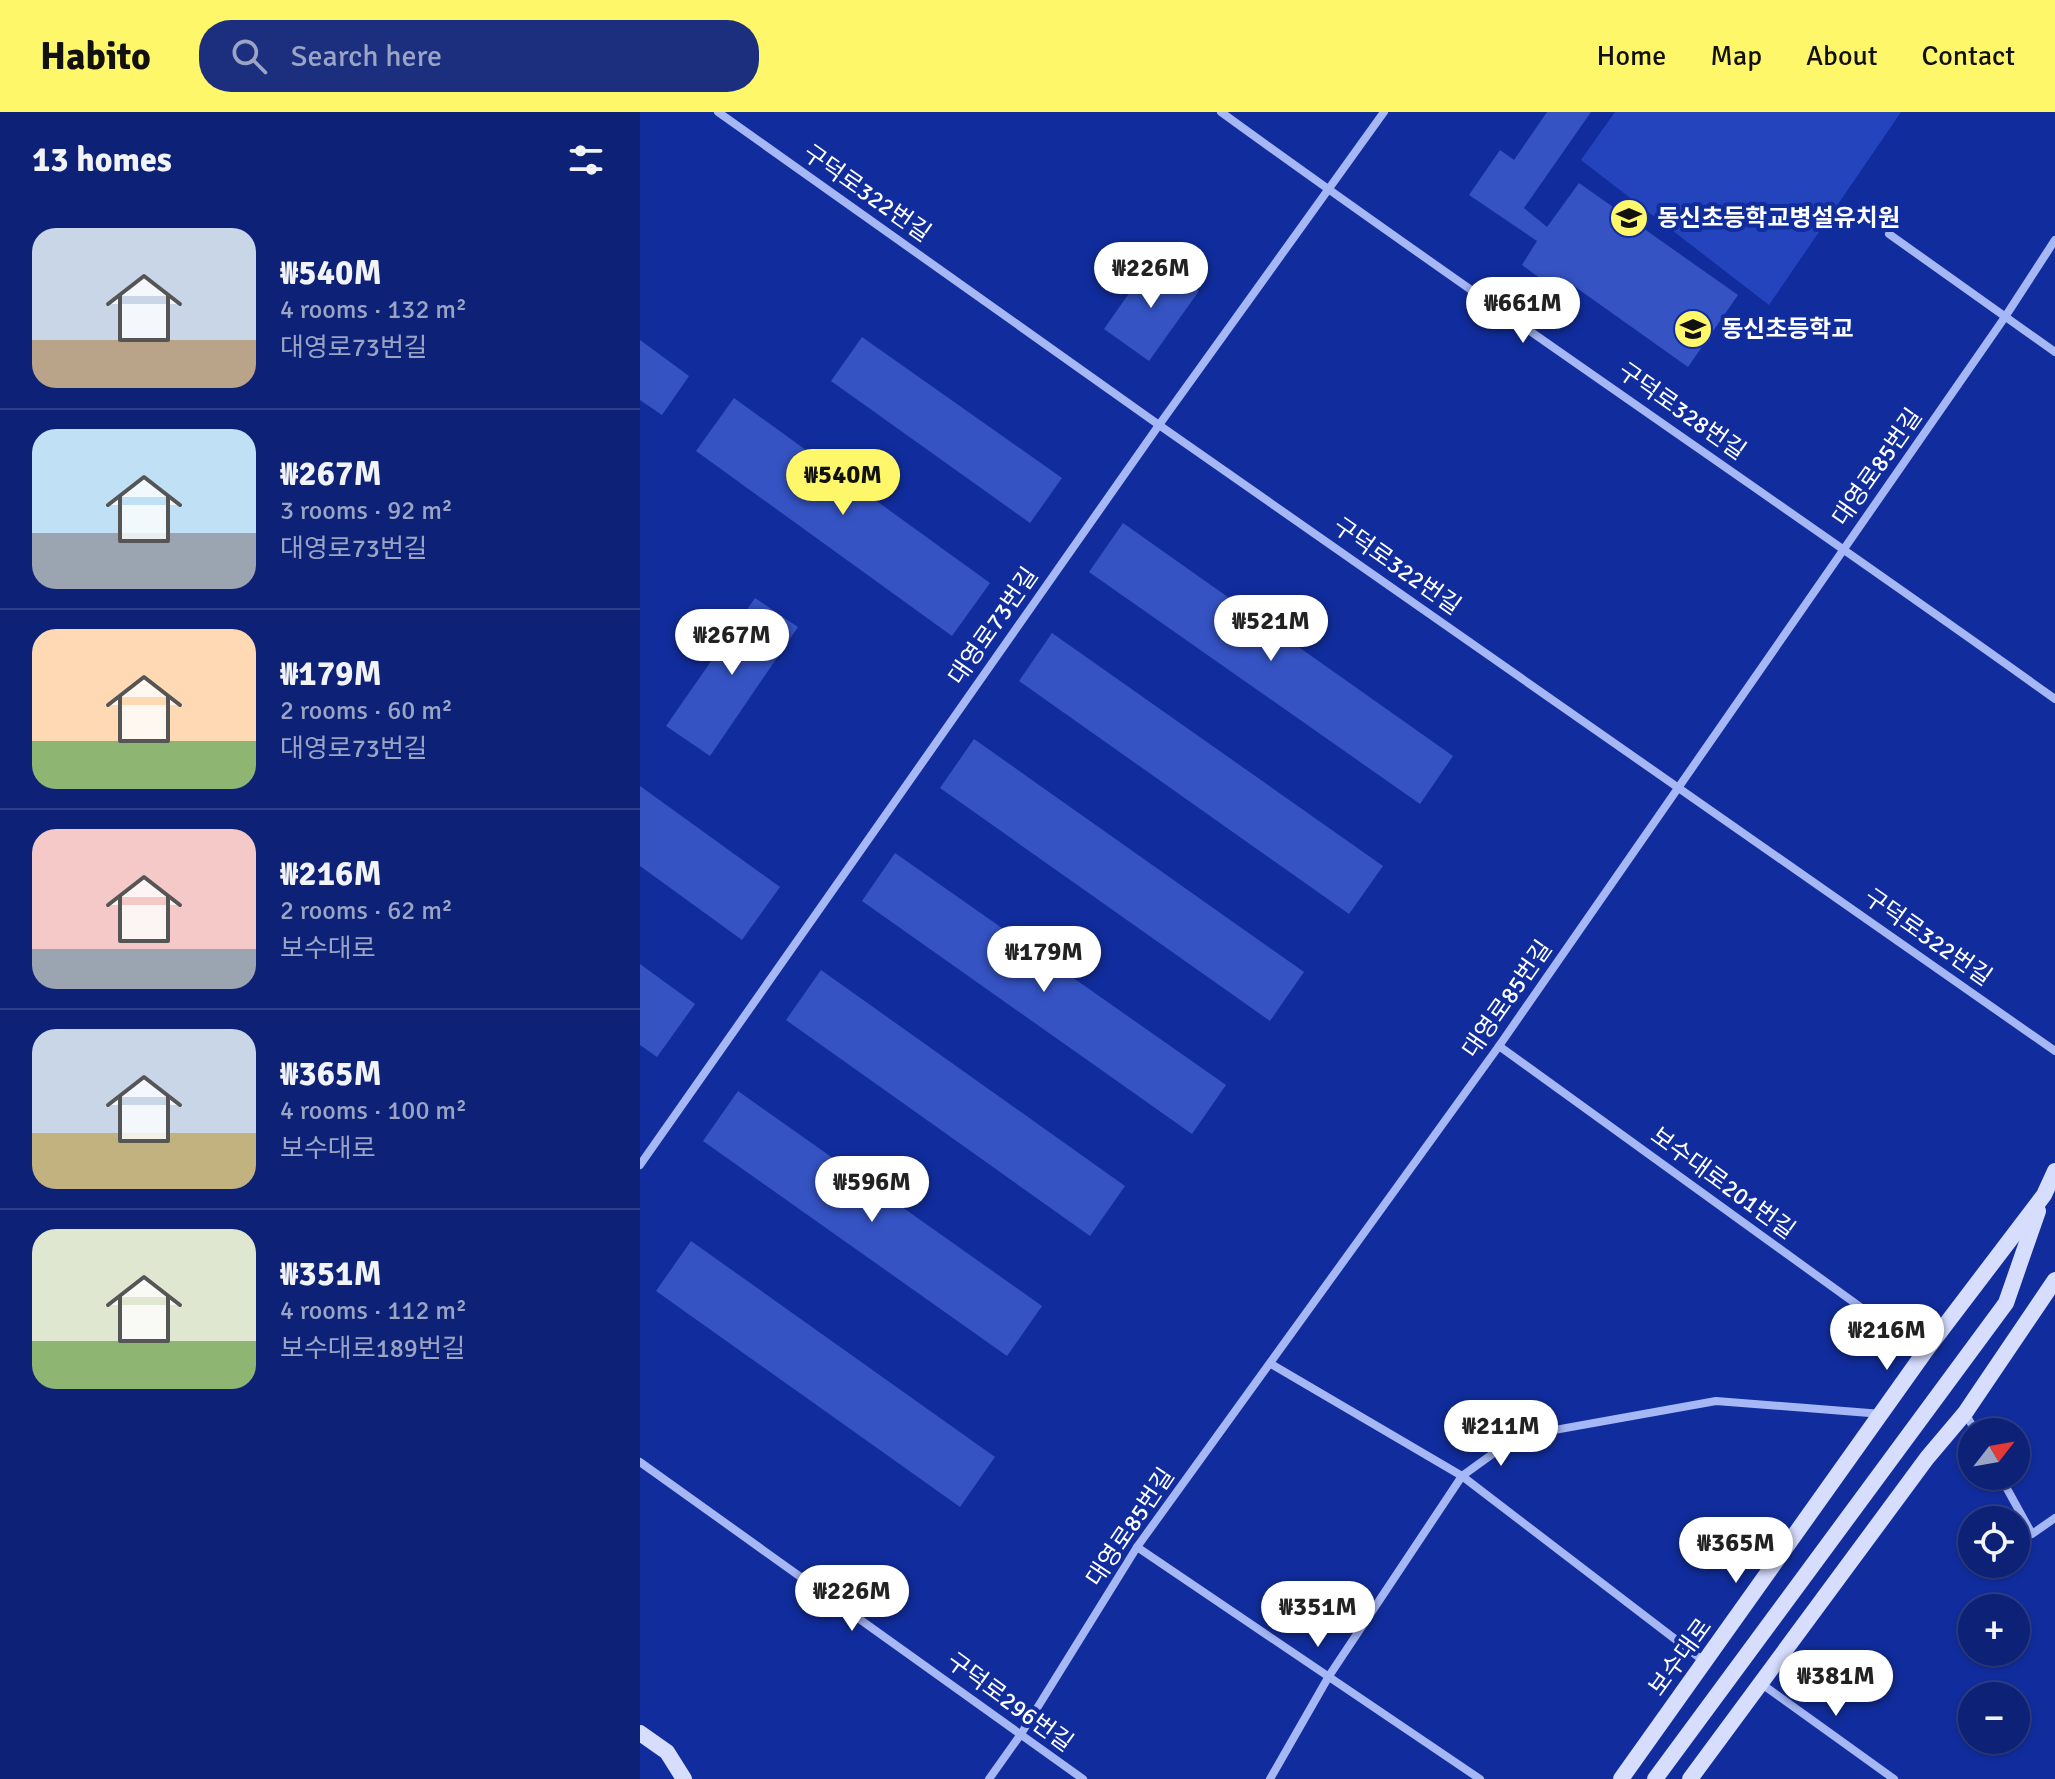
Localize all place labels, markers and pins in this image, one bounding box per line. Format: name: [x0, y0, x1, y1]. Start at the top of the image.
school or university icon: 동신초등학교병설유치원: [1608, 197, 1650, 239]
place label: 동신초등학교병설유치원: [1657, 203, 1900, 233]
pin: ₩226M: [1095, 242, 1207, 310]
pin: ₩661M: [1467, 277, 1579, 345]
school or university icon: 동신초등학교: [1672, 308, 1714, 350]
place label: 동신초등학교: [1721, 314, 1853, 344]
pin: ₩540M: [787, 449, 899, 517]
pin: ₩521M: [1215, 595, 1327, 663]
pin: ₩267M: [676, 609, 788, 677]
pin: ₩179M: [988, 926, 1100, 994]
pin: ₩596M: [816, 1156, 928, 1224]
pin: ₩216M: [1831, 1304, 1943, 1372]
pin: ₩211M: [1445, 1400, 1557, 1468]
pin: ₩365M: [1680, 1517, 1792, 1585]
pin: ₩226M: [796, 1565, 908, 1633]
pin: ₩351M: [1262, 1581, 1374, 1649]
pin: ₩381M: [1780, 1650, 1892, 1718]

